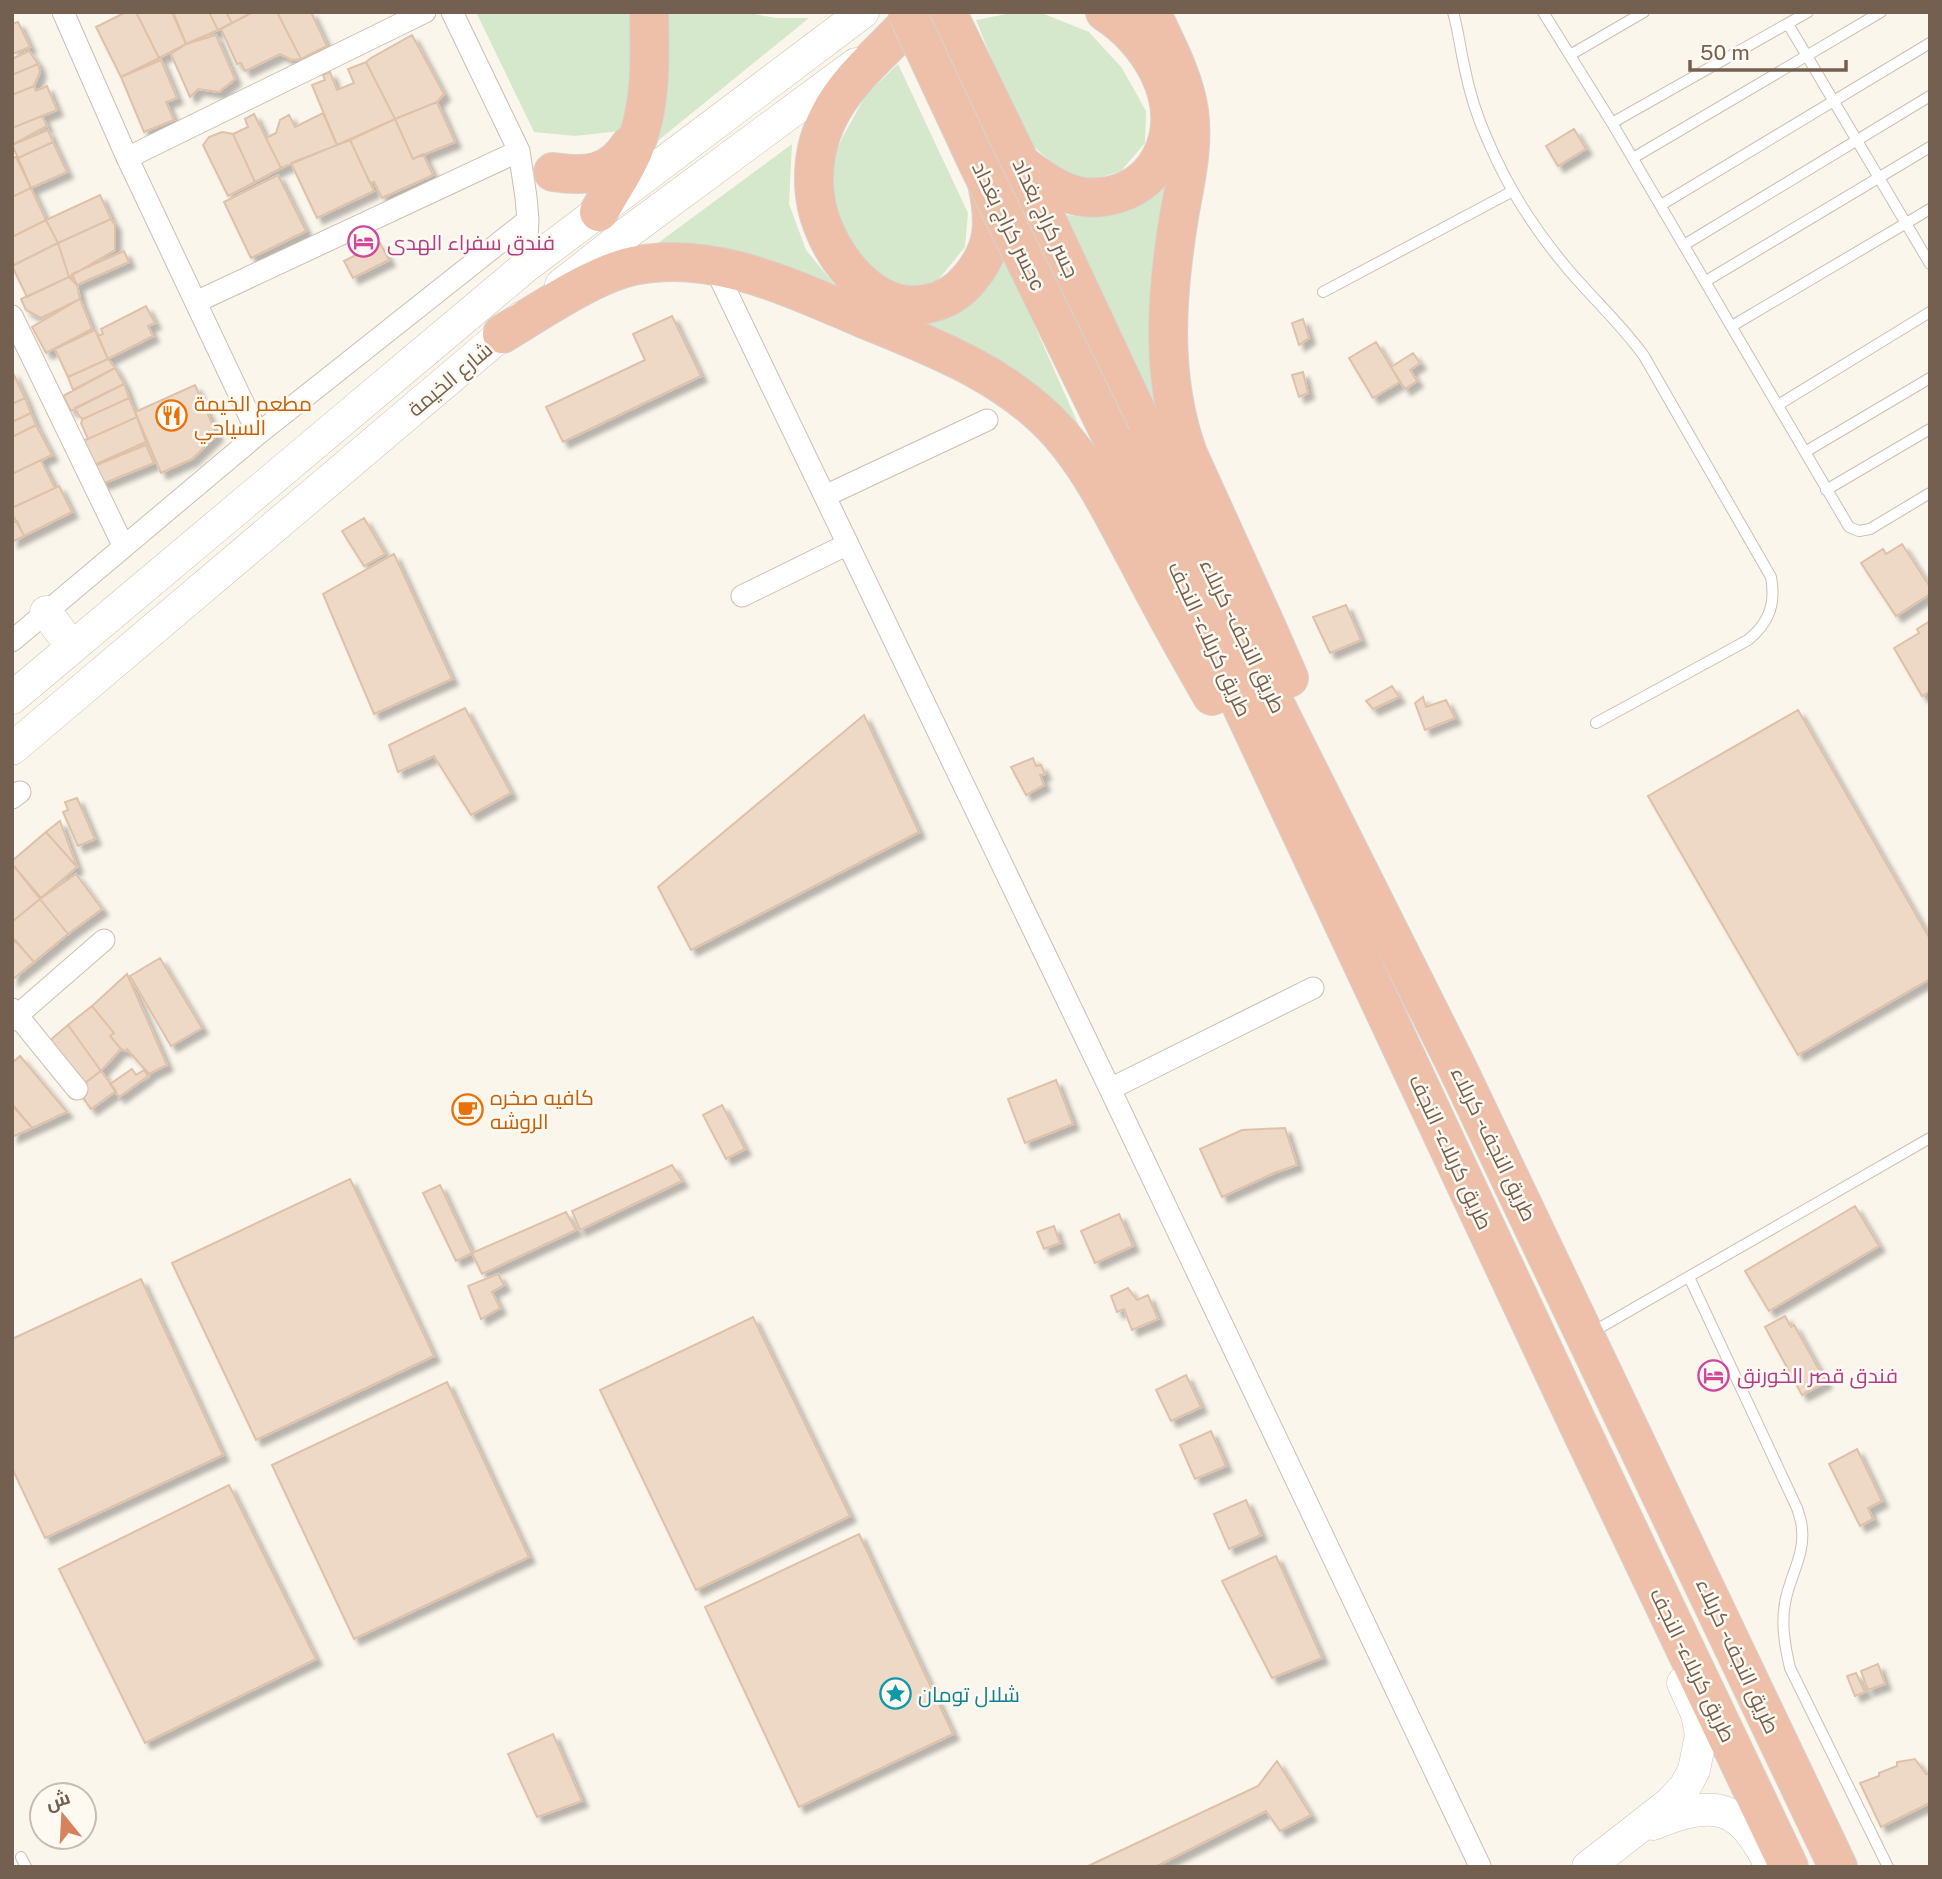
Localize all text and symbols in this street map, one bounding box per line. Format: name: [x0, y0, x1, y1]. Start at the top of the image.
scale bar: [1690, 28, 1846, 72]
text: 50 m: [1700, 40, 1750, 65]
street label: جسر كراج بغداد: [1006, 154, 1085, 283]
street label: جسر كراج بغدادc: [965, 157, 1051, 296]
hotel icon: فندق سفراء الهدى: [347, 225, 381, 259]
place label: فندق سفراء الهدى: [387, 230, 555, 256]
street label: شارع الخيمة: [403, 337, 499, 423]
place label: مطعم الخيمة السياحي: [194, 391, 312, 444]
restaurant icon: مطعم الخيمة السياحي: [154, 398, 188, 432]
street label: طريق النجف - کربلاء: [1194, 555, 1291, 718]
street label: طريق کربلاء - النجف: [1162, 557, 1257, 721]
street label: طريق النجف - کربلاء: [1445, 1063, 1542, 1226]
street label: طريق کربلاء - النجف: [1403, 1070, 1498, 1234]
place label: كافيه صخره الروشه: [490, 1085, 594, 1134]
cafe icon: كافيه صخره الروشه: [450, 1092, 484, 1126]
hotel icon: فندق قصر الخورنق: [1697, 1358, 1731, 1392]
place label: فندق قصر الخورنق: [1737, 1363, 1898, 1389]
street label: طريق النجف - کربلاء: [1690, 1574, 1785, 1738]
street label: طريق کربلاء - النجف: [1644, 1584, 1741, 1747]
place icon: شلال تومان: [878, 1677, 912, 1711]
place label: شلال تومان: [918, 1682, 1020, 1708]
north arrow: [28, 1781, 98, 1851]
text: ش: [43, 1786, 73, 1815]

